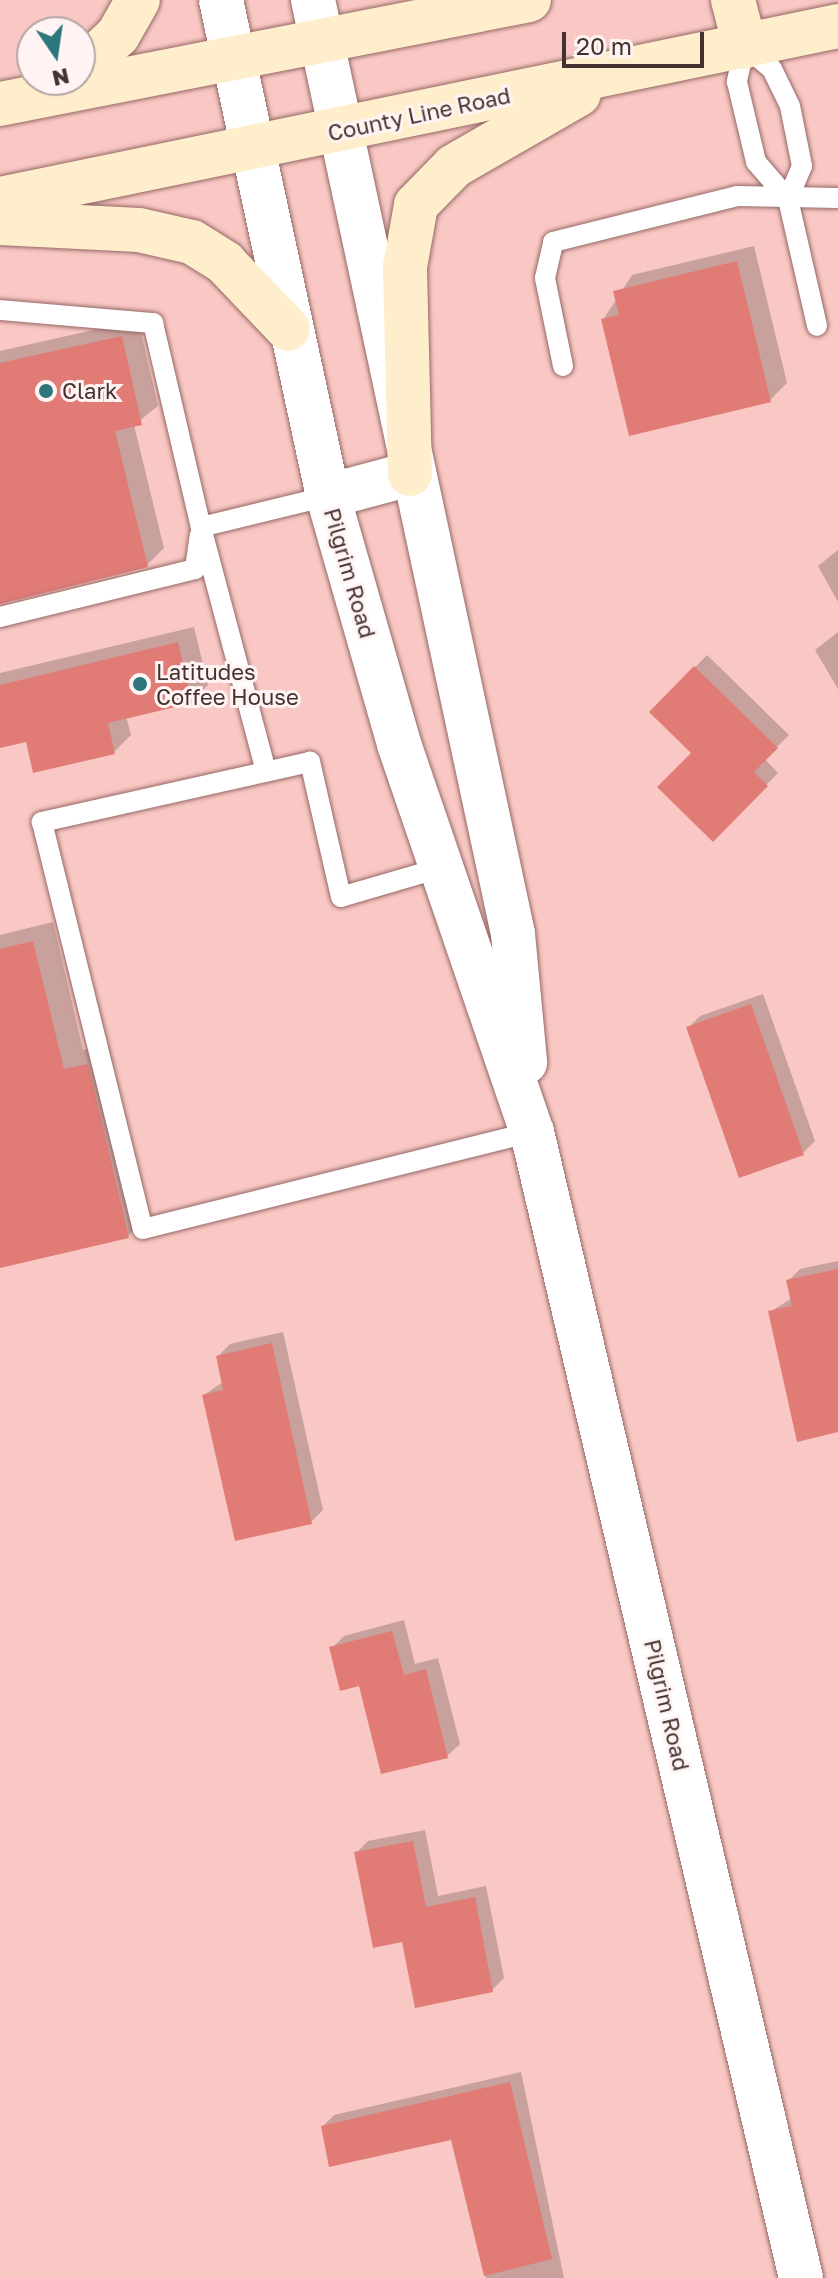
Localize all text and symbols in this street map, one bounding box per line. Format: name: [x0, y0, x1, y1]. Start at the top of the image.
north arrow: [16, 16, 96, 96]
scale bar: [566, 16, 708, 66]
text: 20 m: [576, 31, 632, 60]
text: N: [50, 63, 72, 93]
street label: County Line Road: [325, 82, 513, 146]
place label: Clark: [62, 378, 117, 404]
marker: Clark: [37, 382, 55, 400]
street label: Pilgrim Road: [319, 505, 381, 641]
place label: Latitudes Coffee House: [156, 658, 299, 710]
marker: Latitudes Coffee House: [131, 675, 149, 693]
street label: Pilgrim Road: [639, 1637, 695, 1773]

